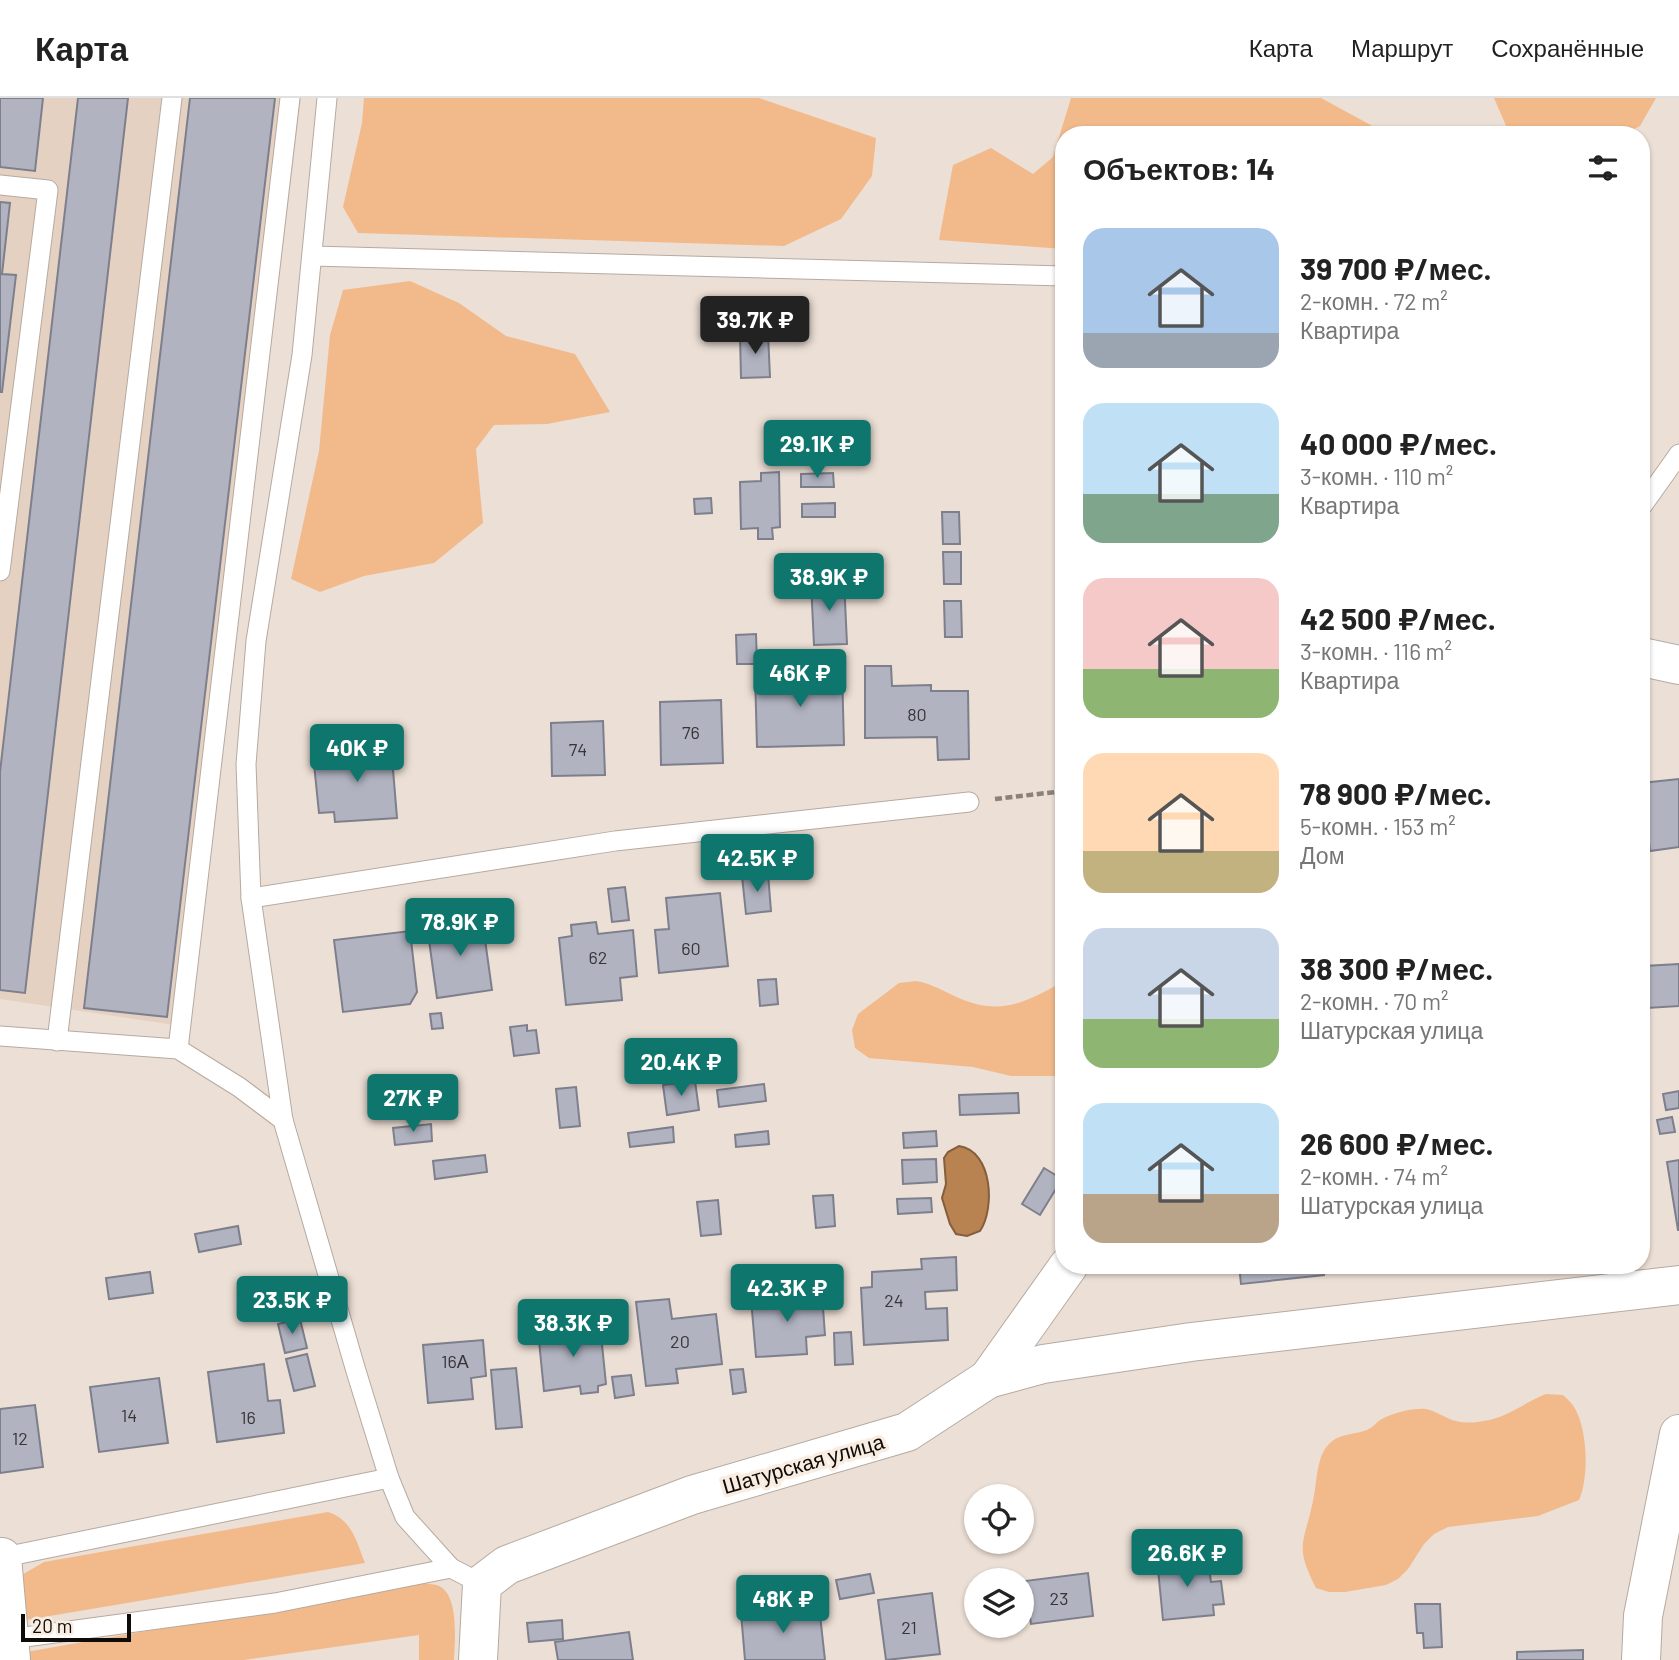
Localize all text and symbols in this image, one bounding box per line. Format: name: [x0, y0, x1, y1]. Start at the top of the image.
text: Карта: [35, 28, 128, 68]
text: Карта: [1249, 33, 1313, 62]
text: Маршрут: [1351, 33, 1453, 62]
text: Сохранённые: [1491, 33, 1644, 62]
icon: filters: [1584, 149, 1622, 187]
text: Объектов: 14: [1083, 150, 1275, 186]
text: 39 700 ₽/мес.: [1300, 250, 1492, 286]
icon: home: [1139, 256, 1223, 340]
text: 2-комн. · 72 m²: [1300, 287, 1448, 315]
pin: 39.7K ₽: [690, 296, 820, 356]
text: 39.7K ₽: [716, 305, 794, 333]
text: Квартира: [1300, 316, 1399, 344]
pin: 29.1K ₽: [752, 420, 882, 480]
text: 40 000 ₽/мес.: [1300, 425, 1497, 461]
text: 29.1K ₽: [780, 429, 854, 457]
icon: home: [1139, 431, 1223, 515]
text: 3-комн. · 110 m²: [1300, 462, 1453, 490]
text: Квартира: [1300, 491, 1399, 519]
pin: 38.9K ₽: [764, 554, 894, 613]
text: 38.9K ₽: [790, 562, 868, 590]
text: 42 500 ₽/мес.: [1300, 600, 1496, 636]
icon: home: [1139, 606, 1223, 690]
text: 3-комн. · 116 m²: [1300, 637, 1452, 665]
pin: 46K ₽: [751, 650, 849, 709]
text: 46K ₽: [769, 658, 831, 686]
text: Квартира: [1300, 666, 1399, 694]
house number: 80: [907, 703, 927, 725]
house number: 76: [682, 721, 700, 743]
pin: 40K ₽: [308, 724, 406, 784]
text: 40K ₽: [326, 733, 388, 761]
house number: 74: [569, 738, 587, 760]
text: 78 900 ₽/мес.: [1300, 775, 1492, 811]
icon: home: [1139, 781, 1223, 865]
text: 5-комн. · 153 m²: [1300, 812, 1456, 840]
pin: 42.5K ₽: [692, 834, 822, 894]
text: Дом: [1300, 841, 1344, 869]
text: 42.5K ₽: [717, 843, 797, 871]
pin: 78.9K ₽: [395, 898, 525, 958]
text: 78.9K ₽: [421, 907, 499, 935]
house number: 60: [681, 937, 701, 959]
house number: 62: [589, 946, 607, 968]
text: 38 300 ₽/мес.: [1300, 950, 1493, 986]
icon: home: [1139, 956, 1223, 1040]
text: 2-комн. · 70 m²: [1300, 987, 1448, 1015]
text: Шатурская улица: [1300, 1016, 1483, 1044]
pin: 20.4K ₽: [616, 1038, 746, 1098]
text: 20.4K ₽: [640, 1047, 722, 1075]
pin: 27K ₽: [364, 1074, 462, 1134]
text: 27K ₽: [383, 1083, 443, 1111]
text: 26 600 ₽/мес.: [1300, 1125, 1494, 1161]
icon: home: [1139, 1131, 1223, 1215]
text: 2-комн. · 74 m²: [1300, 1162, 1448, 1190]
text: Шатурская улица: [1300, 1191, 1483, 1219]
pin: 42.3K ₽: [722, 1264, 852, 1324]
text: 42.3K ₽: [747, 1273, 827, 1301]
pin: 23.5K ₽: [227, 1276, 357, 1336]
text: 23.5K ₽: [253, 1285, 331, 1313]
house number: 24: [884, 1289, 904, 1311]
pin: 38.3K ₽: [508, 1300, 638, 1359]
text: 38.3K ₽: [534, 1308, 612, 1336]
house number: 20: [670, 1330, 690, 1352]
house number: 16А: [441, 1350, 469, 1372]
house number: 14: [121, 1404, 137, 1426]
house number: 16: [240, 1406, 256, 1428]
house number: 12: [12, 1427, 28, 1449]
street label: Шатурская улица: [719, 1428, 887, 1498]
map controls: [964, 1484, 1034, 1638]
button: locate: [964, 1484, 1034, 1554]
pin: 26.6K ₽: [1122, 1530, 1252, 1589]
text: 26.6K ₽: [1148, 1538, 1226, 1566]
button: layers: [964, 1568, 1034, 1638]
pin: 48K ₽: [734, 1576, 832, 1635]
text: 48K ₽: [752, 1584, 814, 1612]
house number: 23: [1050, 1587, 1068, 1609]
scale bar: [21, 1611, 131, 1643]
text: 20 m: [32, 1614, 72, 1637]
house number: 21: [901, 1616, 917, 1638]

